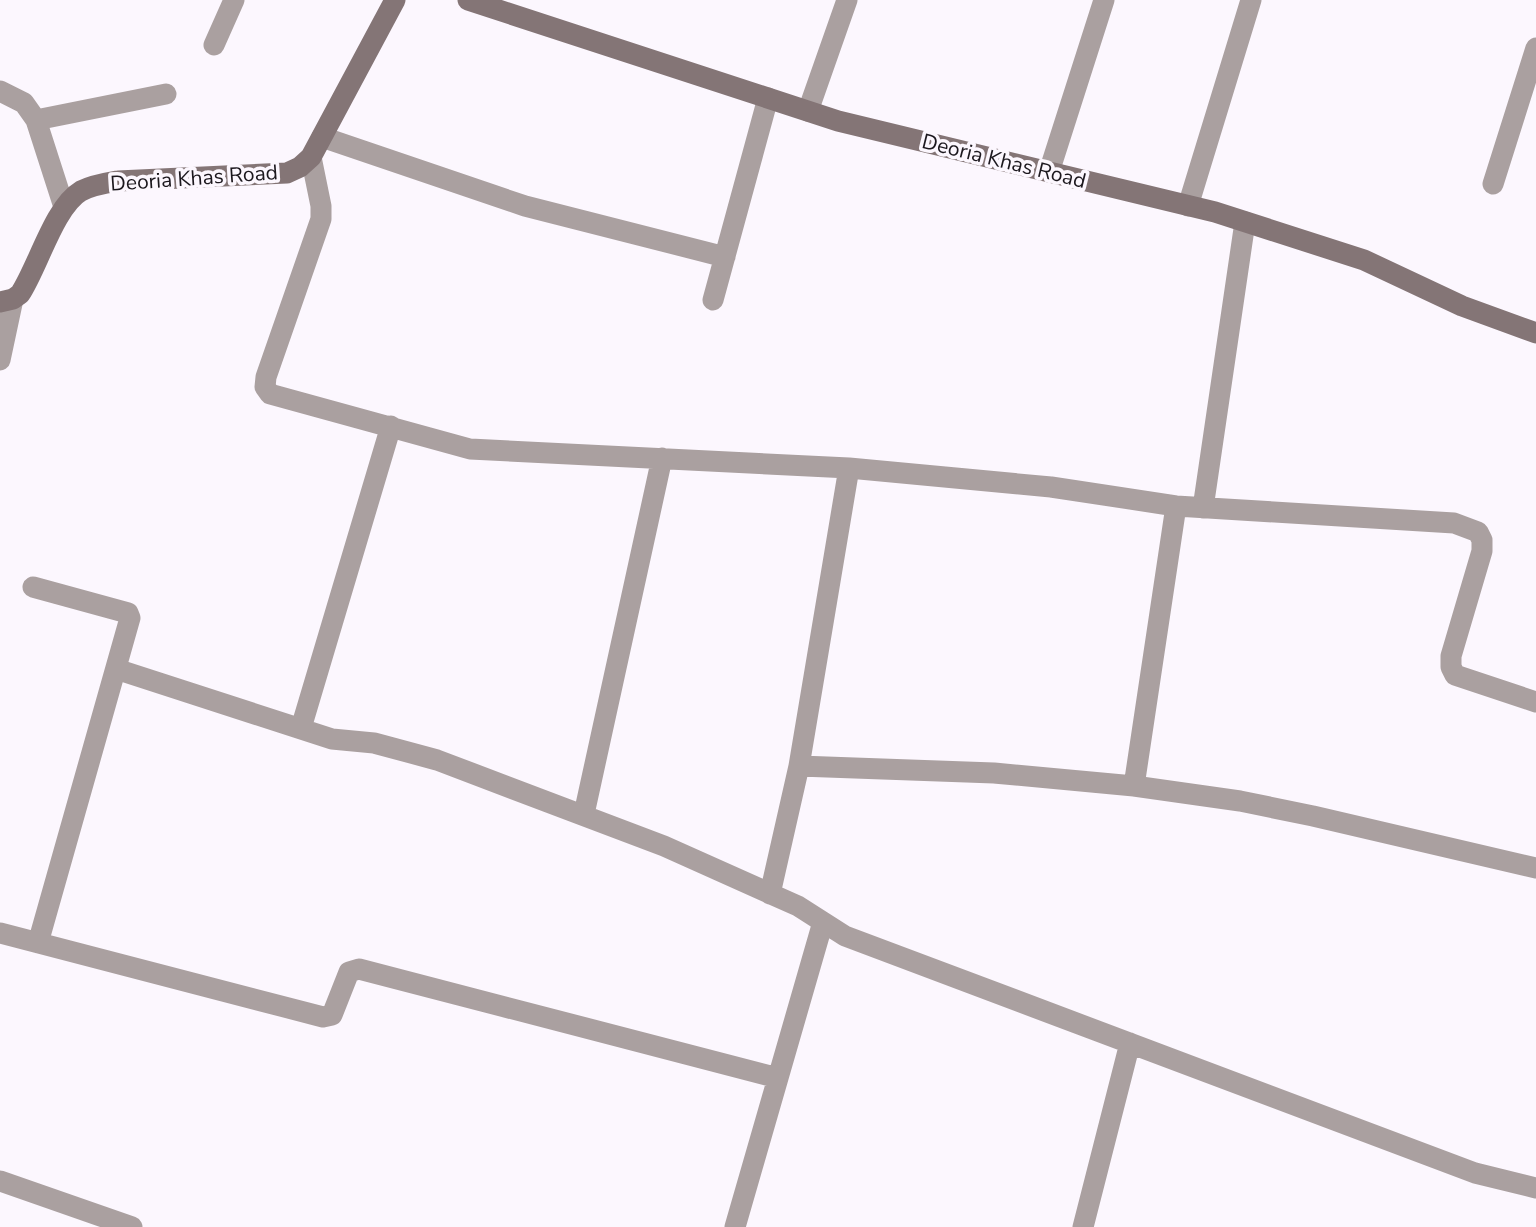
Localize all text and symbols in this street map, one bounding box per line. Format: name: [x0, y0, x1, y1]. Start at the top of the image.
street label: Deoria Khas Road: [919, 127, 1089, 195]
street label: Deoria Khas Road: [109, 158, 279, 198]

